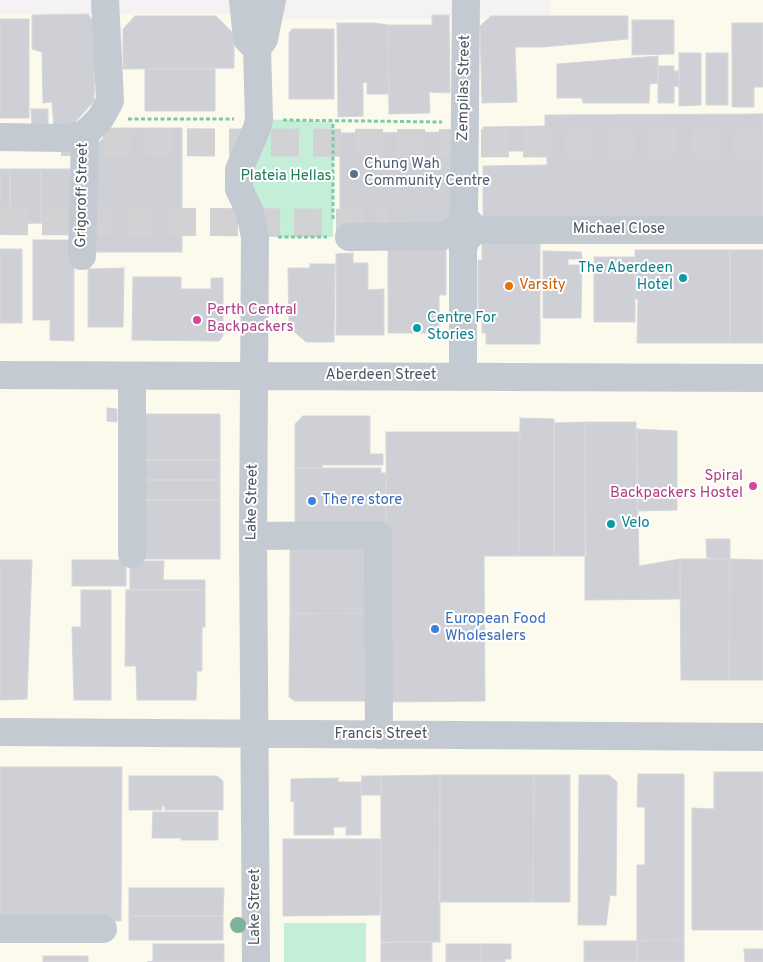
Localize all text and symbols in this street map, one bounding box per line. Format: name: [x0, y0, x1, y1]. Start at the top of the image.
street label: Zempilas Street: [455, 35, 475, 141]
street label: Grigoroff Street: [73, 142, 93, 248]
place label: Chung Wah Community Centre: [364, 156, 490, 191]
park label: Plateia Hellas: [240, 168, 332, 186]
marker: Chung Wah Community Centre: [348, 168, 360, 180]
street label: Michael Close: [573, 221, 665, 239]
place label: The Aberdeen Hotel: [578, 260, 673, 295]
marker: The Aberdeen Hotel: [677, 272, 689, 284]
place label: Varsity: [519, 277, 566, 295]
marker: Varsity: [503, 280, 515, 292]
place label: Perth Central Backpackers: [207, 302, 297, 337]
place label: Centre For Stories: [427, 310, 497, 345]
marker: Perth Central Backpackers: [191, 314, 203, 326]
marker: Centre For Stories: [411, 322, 423, 334]
street label: Aberdeen Street: [326, 367, 436, 385]
street label: Lake Street: [243, 464, 263, 540]
place label: Spiral Backpackers Hostel: [610, 468, 743, 503]
marker: Spiral Backpackers Hostel: [747, 480, 759, 492]
place label: The re store: [322, 492, 402, 510]
marker: The re store: [306, 495, 318, 507]
place label: Velo: [621, 515, 650, 533]
marker: Velo: [605, 518, 617, 530]
place label: European Food Wholesalers: [445, 611, 546, 646]
marker: European Food Wholesalers: [429, 623, 441, 635]
street label: Francis Street: [335, 726, 427, 744]
street label: Lake Street: [247, 869, 265, 945]

